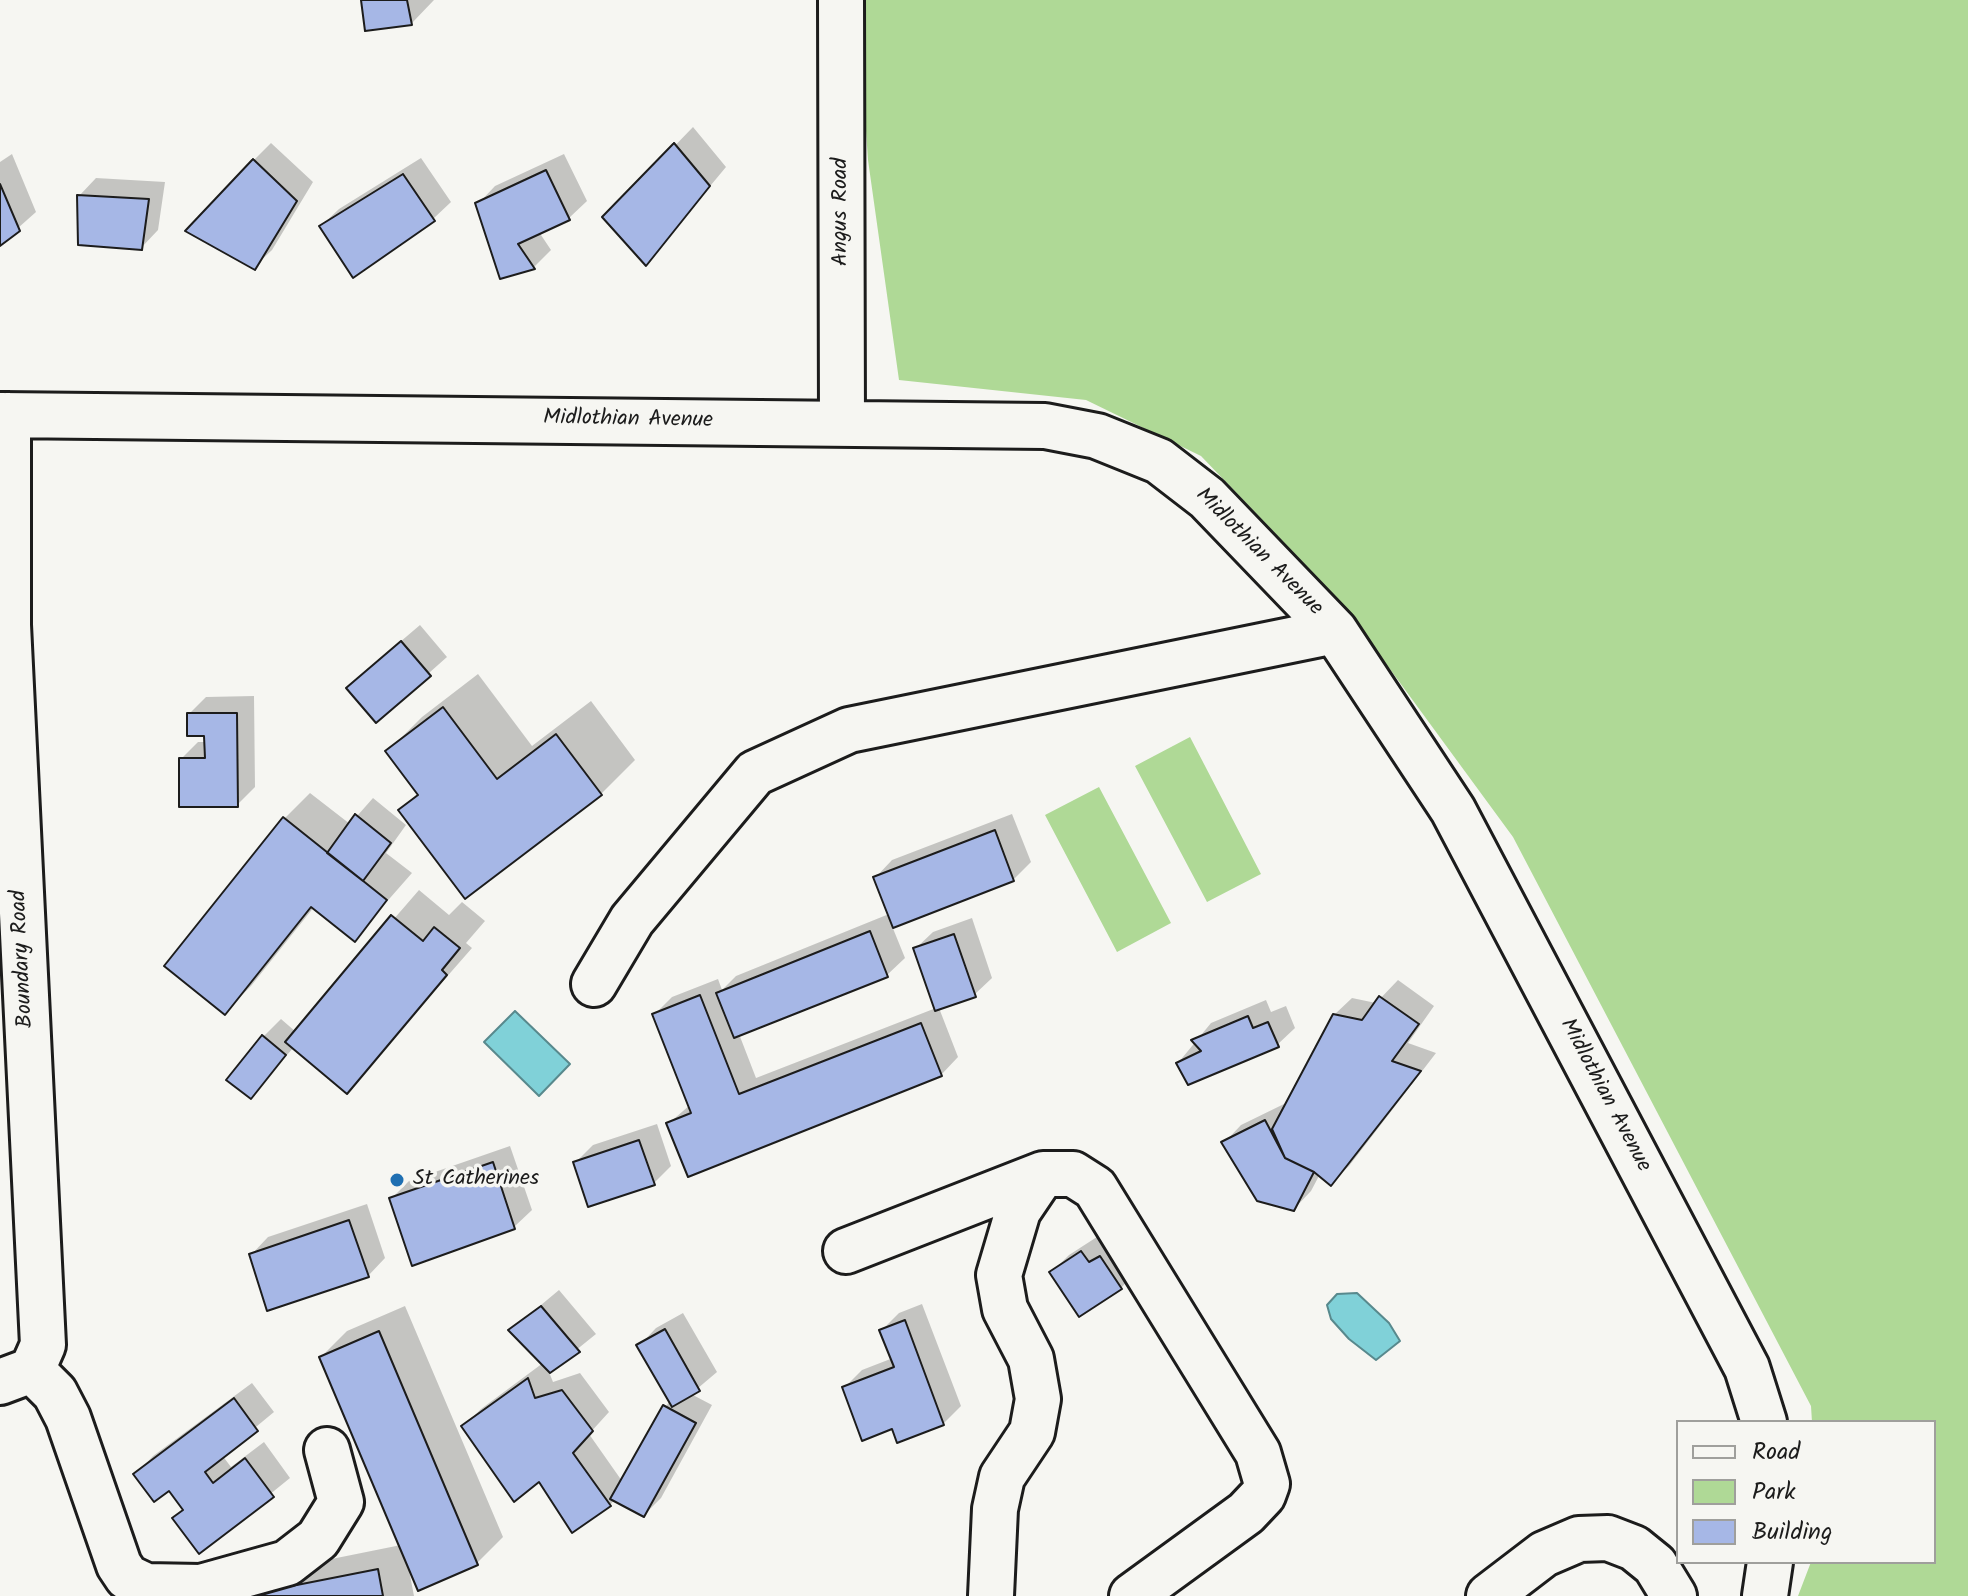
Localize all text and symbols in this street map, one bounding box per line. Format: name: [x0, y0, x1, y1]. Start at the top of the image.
street label: Angus Road: [829, 158, 855, 266]
street label: Midlothian Avenue: [543, 406, 713, 436]
street label: Midlothian Avenue: [1189, 484, 1327, 622]
street label: Boundary Road: [7, 889, 41, 1029]
street label: Midlothian Avenue: [1552, 1015, 1656, 1177]
place label: St Catherines: [413, 1167, 539, 1193]
marker: St Catherines: [388, 1171, 406, 1189]
legend: [1676, 1420, 1936, 1564]
text: Road: [1752, 1433, 1800, 1472]
text: Park: [1752, 1473, 1796, 1512]
text: Building: [1752, 1513, 1832, 1552]

